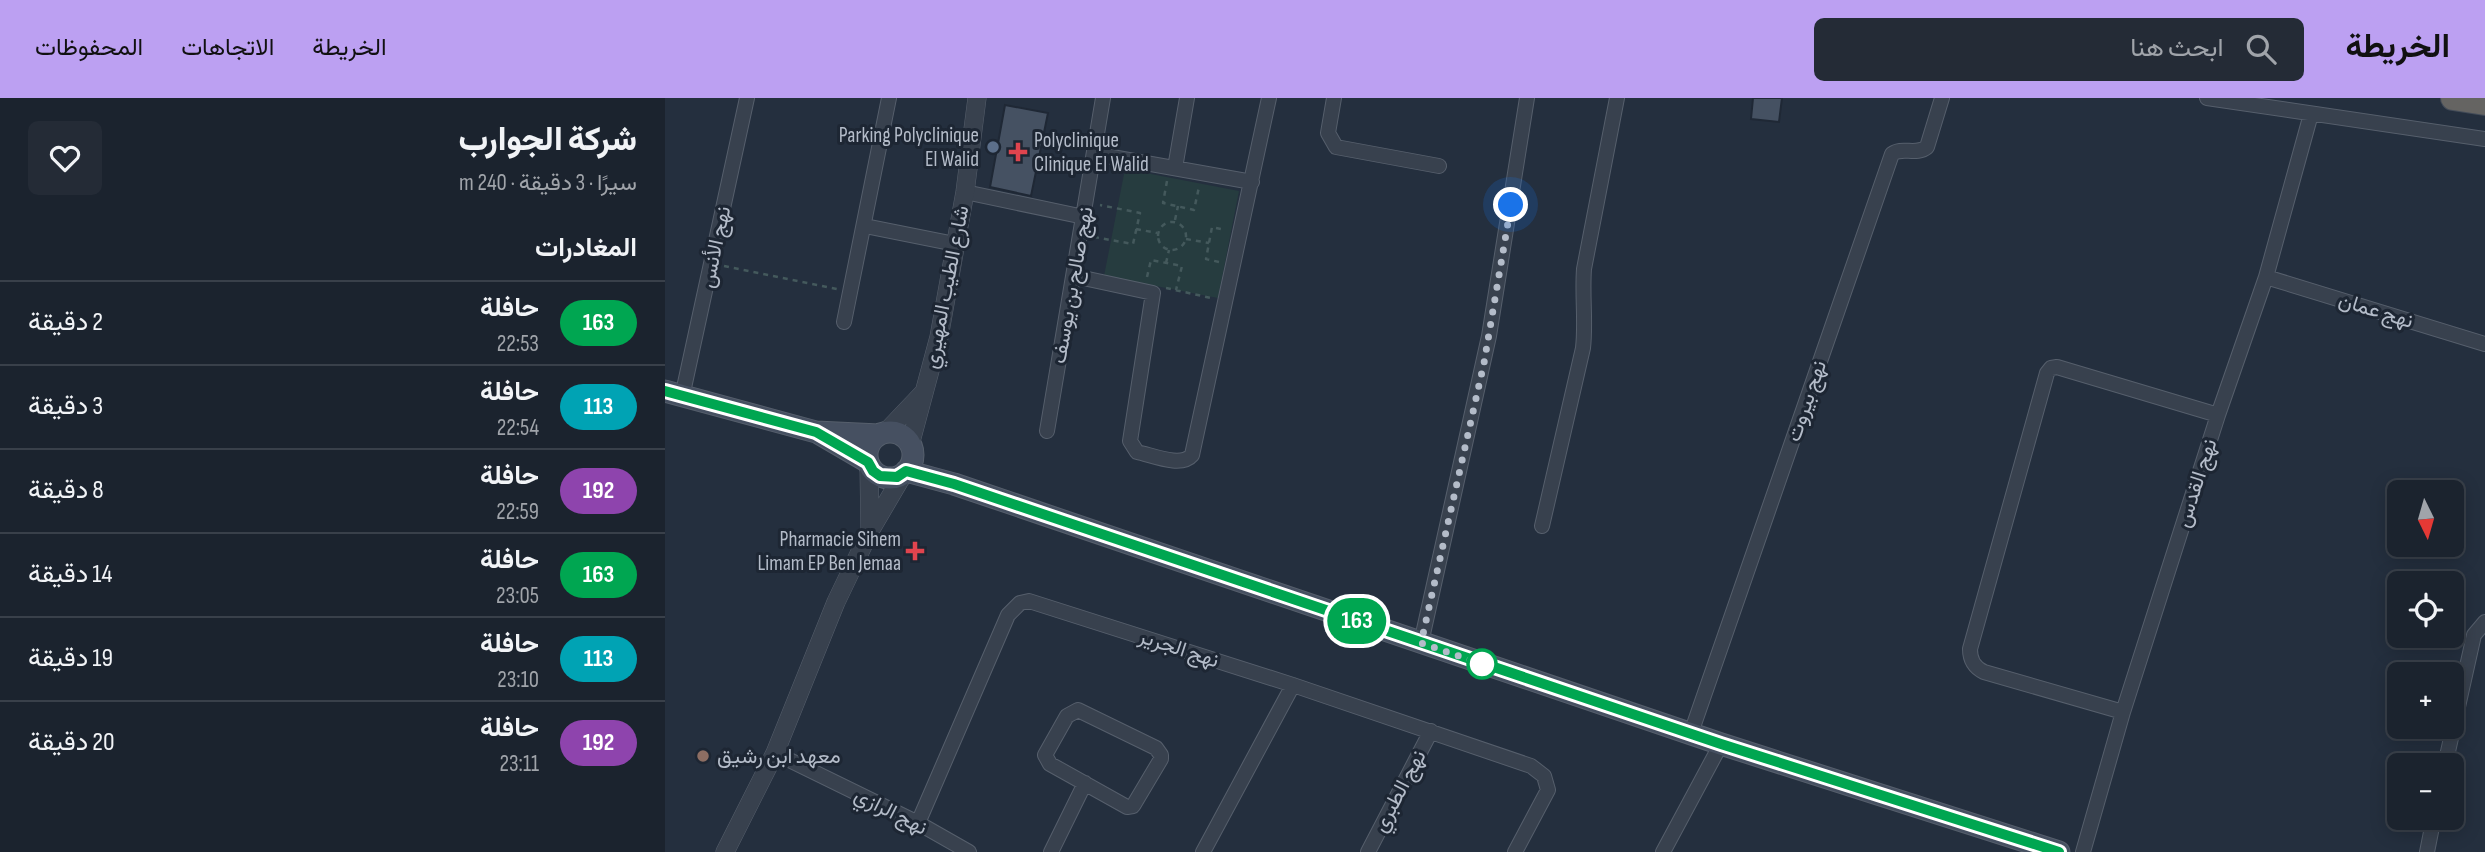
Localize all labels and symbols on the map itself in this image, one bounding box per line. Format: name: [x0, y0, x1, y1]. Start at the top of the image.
place label: Parking Polyclinique El Walid: [839, 123, 979, 172]
place label: Polyclinique Clinique El Walid: [1034, 128, 1149, 177]
marker: Parking Polyclinique El Walid: [985, 139, 1001, 155]
marker: Polyclinique Clinique El Walid: [1008, 142, 1028, 162]
your location: [1493, 187, 1528, 222]
street label: شارع الطيب المهيري: [918, 203, 979, 372]
street label: نهج الأنس: [695, 204, 737, 291]
street label: نهج صالح بن يوسف: [1046, 205, 1100, 366]
street label: نهج عمان: [2335, 287, 2416, 335]
street label: نهج بيروت: [1781, 357, 1833, 445]
street label: نهج القدس: [2170, 436, 2223, 531]
north arrow: [2387, 480, 2464, 556]
place label: Pharmacie Sihem Limam EP Ben Jemaa: [758, 527, 901, 576]
marker: Pharmacie Sihem Limam EP Ben Jemaa: [907, 543, 923, 559]
line badge: 163: [1317, 598, 1397, 644]
street label: نهج الجرير: [1134, 623, 1222, 674]
unlabelled marker: [1467, 649, 1497, 679]
place label: معهد ابن رشيق: [717, 744, 841, 769]
street label: نهج الطبري: [1367, 746, 1435, 839]
marker: معهد ابن رشيق: [695, 748, 711, 764]
street label: نهج الرازي: [848, 782, 932, 844]

